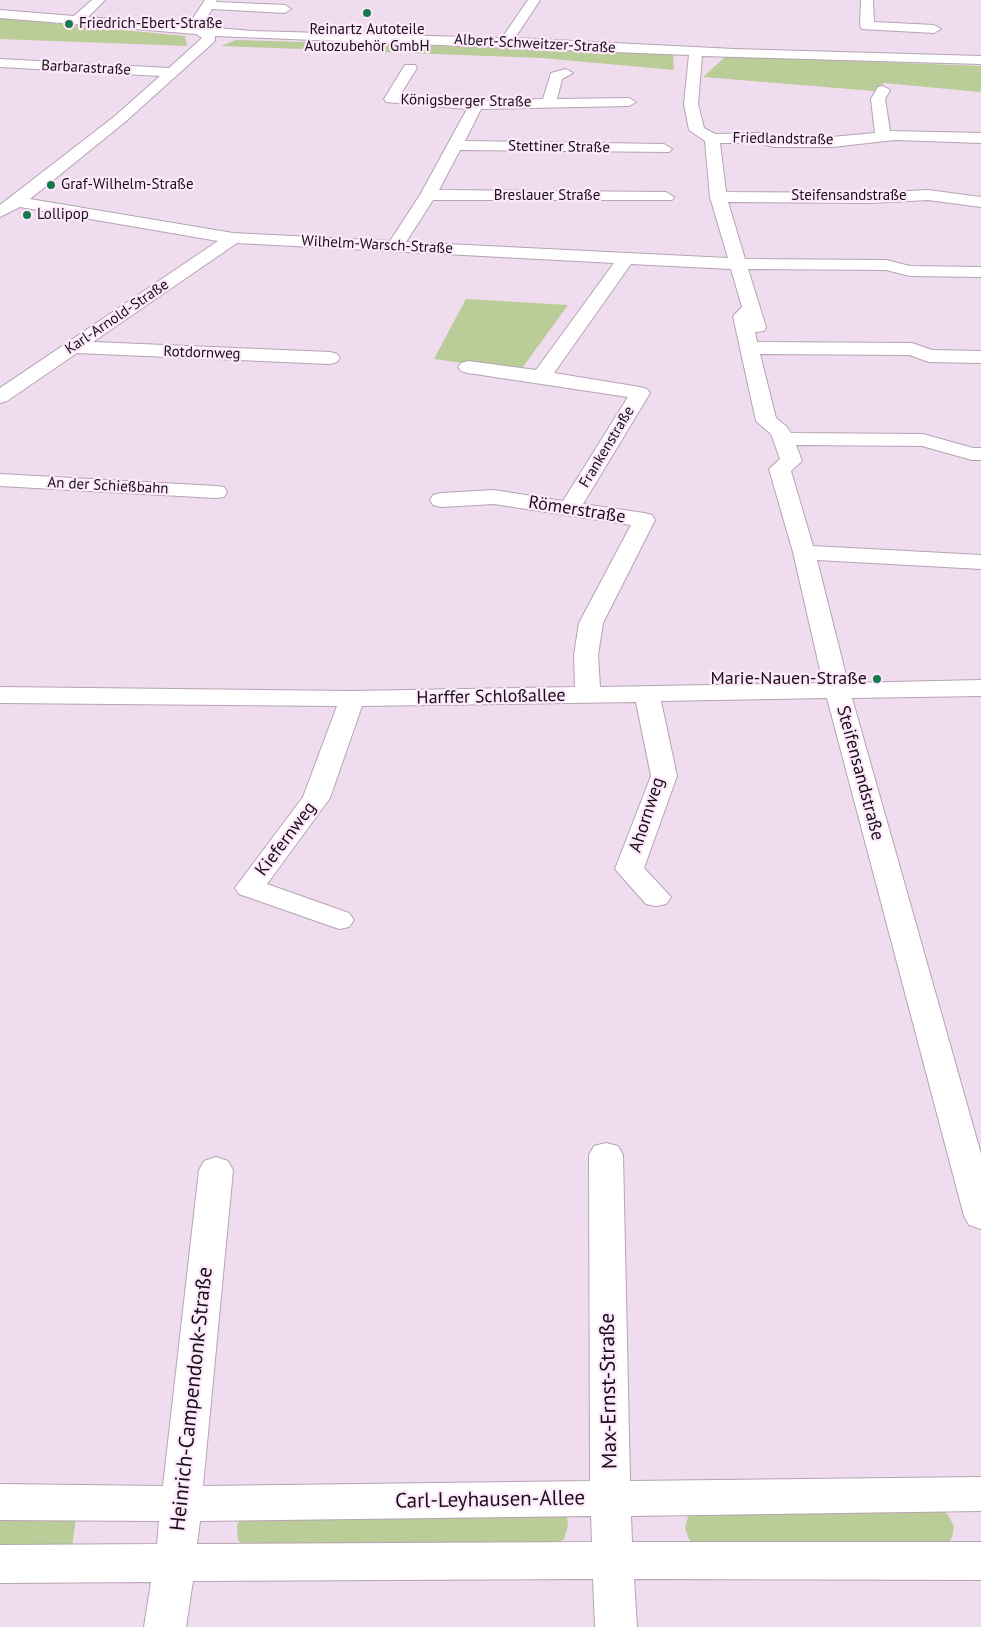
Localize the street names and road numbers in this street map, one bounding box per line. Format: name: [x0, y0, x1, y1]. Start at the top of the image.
street label: Albert-Schweitzer-Straße: [454, 31, 616, 57]
street label: Barbarastraße: [41, 57, 131, 79]
street label: Königsberger Straße: [400, 91, 532, 111]
street label: Friedlandstraße: [732, 129, 834, 149]
street label: Stettiner Straße: [508, 137, 610, 157]
street label: Breslauer Straße: [494, 187, 600, 205]
street label: Steifensandstraße: [791, 187, 907, 205]
street label: Wilhelm-Warsch-Straße: [301, 232, 453, 258]
street label: Karl-Arnold-Straße: [62, 276, 172, 358]
street label: Rotdornweg: [163, 343, 241, 363]
street label: Frankenstraße: [576, 403, 638, 491]
street label: An der Schießbahn: [47, 474, 169, 498]
street label: Römerstraße: [527, 492, 627, 528]
street label: Harffer Schloßallee: [416, 685, 566, 709]
street label: Steifensandstraße: [832, 703, 888, 843]
street label: Ahornweg: [625, 775, 669, 855]
street label: Kiefernweg: [251, 798, 321, 880]
street label: Heinrich-Campendonk-Straße: [166, 1266, 218, 1532]
street label: Max-Ernst-Straße: [595, 1313, 623, 1469]
street label: Carl-Leyhausen-Allee: [395, 1486, 585, 1514]

